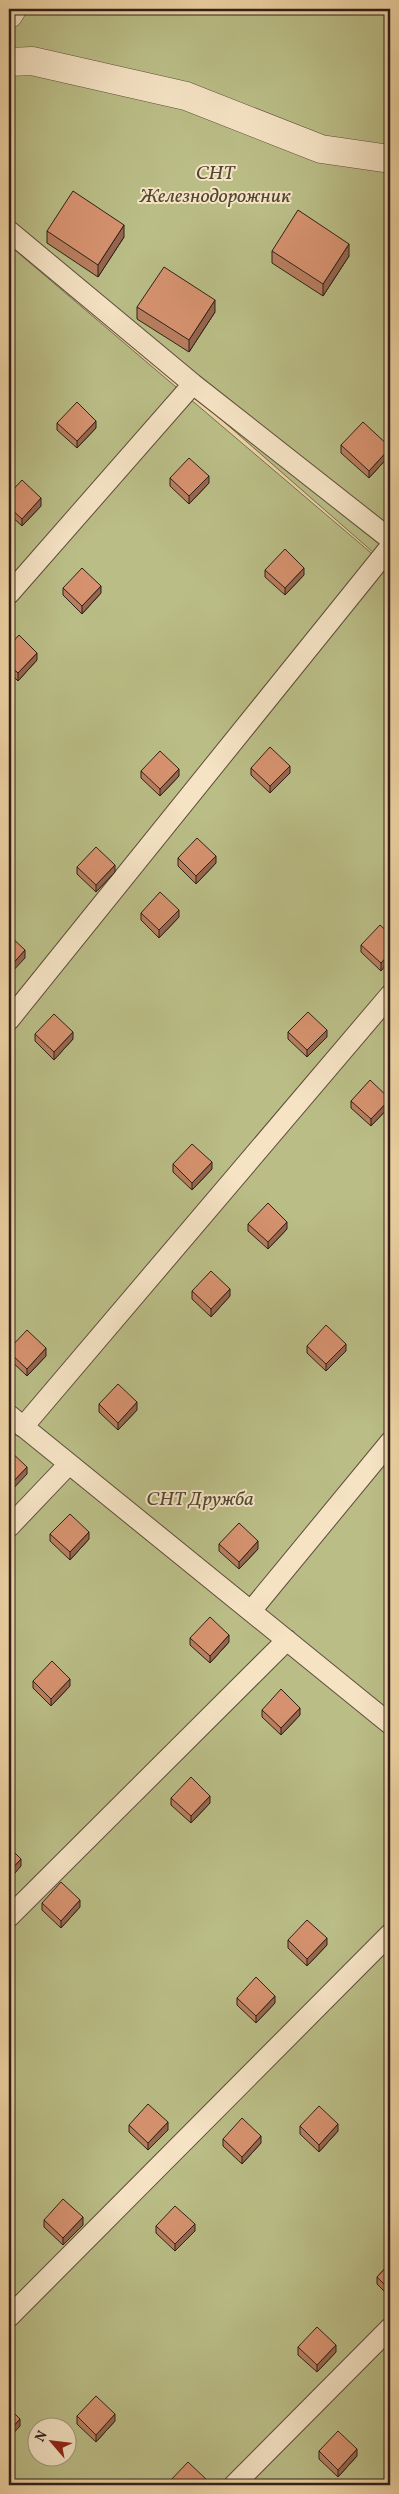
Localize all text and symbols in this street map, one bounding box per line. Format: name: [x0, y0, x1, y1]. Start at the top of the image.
park label: СНТ Железнодорожник: [139, 160, 291, 211]
park label: СНТ Дружба: [146, 1486, 254, 1514]
north arrow: [28, 2416, 78, 2466]
text: N: [31, 2428, 53, 2446]

